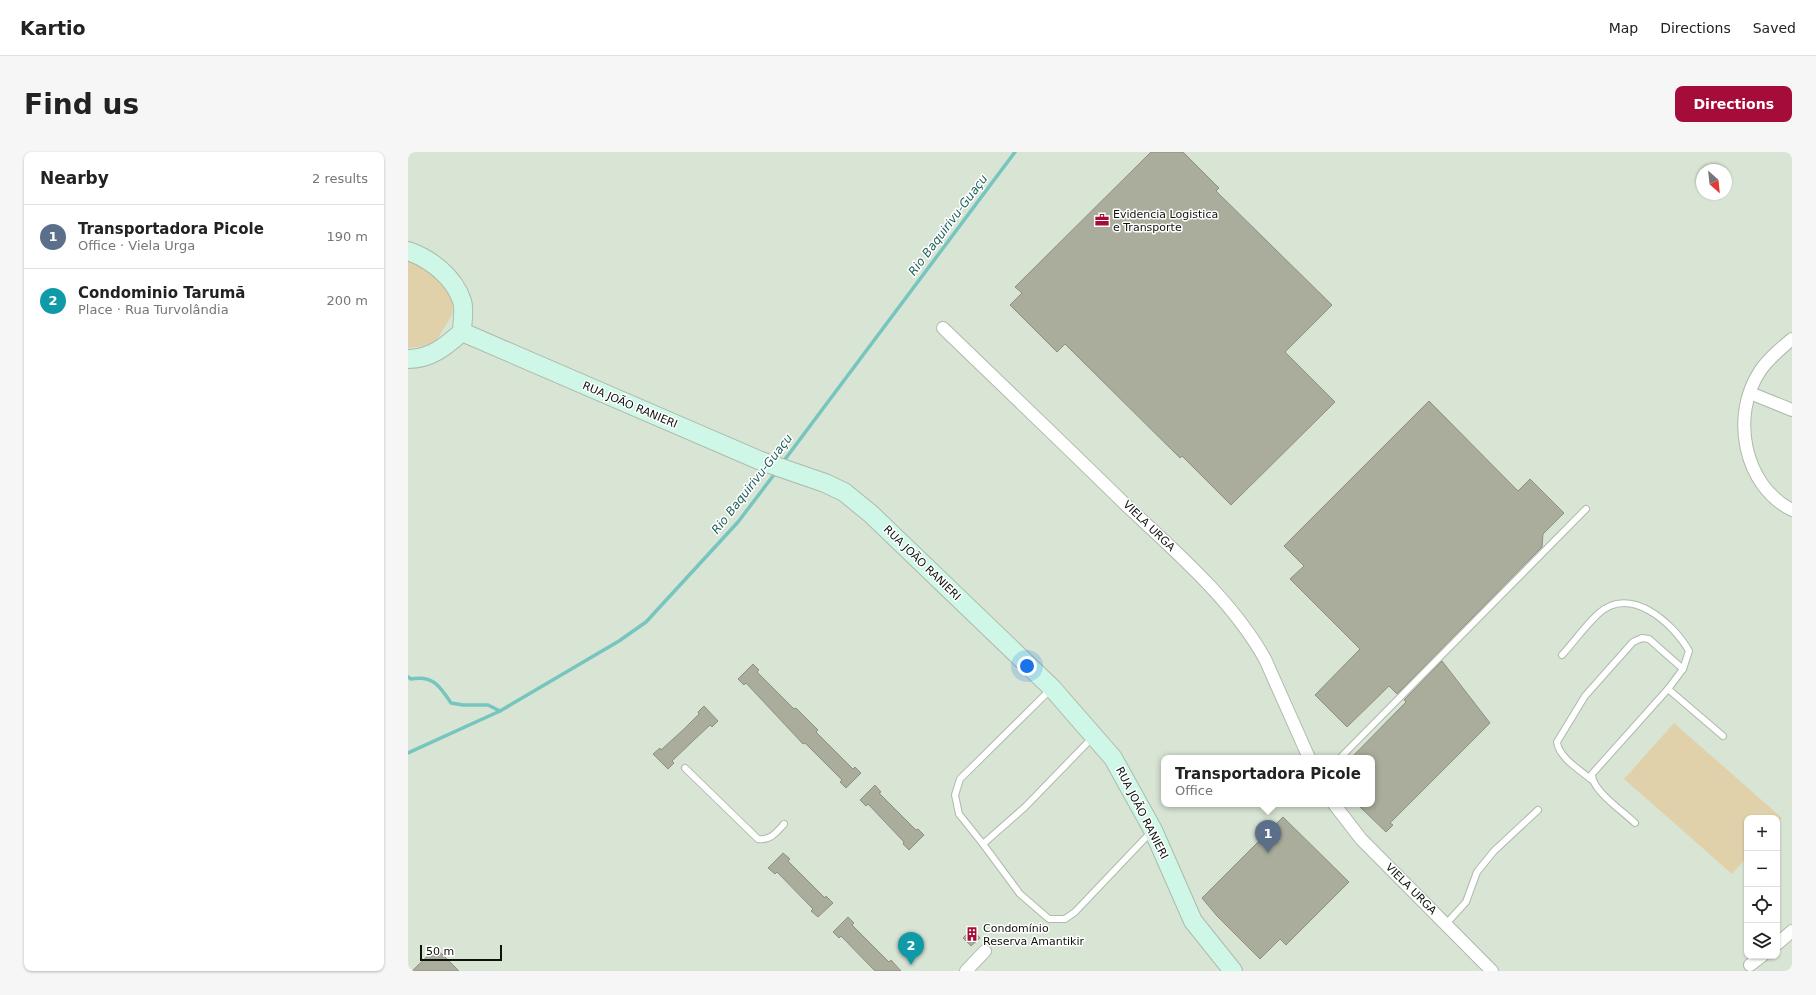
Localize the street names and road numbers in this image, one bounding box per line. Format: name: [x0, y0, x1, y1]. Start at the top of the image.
street label: RUA JOÃO RANIERI: [581, 379, 679, 431]
street label: VIELA URGA: [1120, 498, 1178, 554]
street label: RUA JOÃO RANIERI: [881, 523, 963, 603]
street label: RUA JOÃO RANIERI: [1113, 765, 1171, 861]
street label: VIELA URGA: [1383, 861, 1440, 918]

